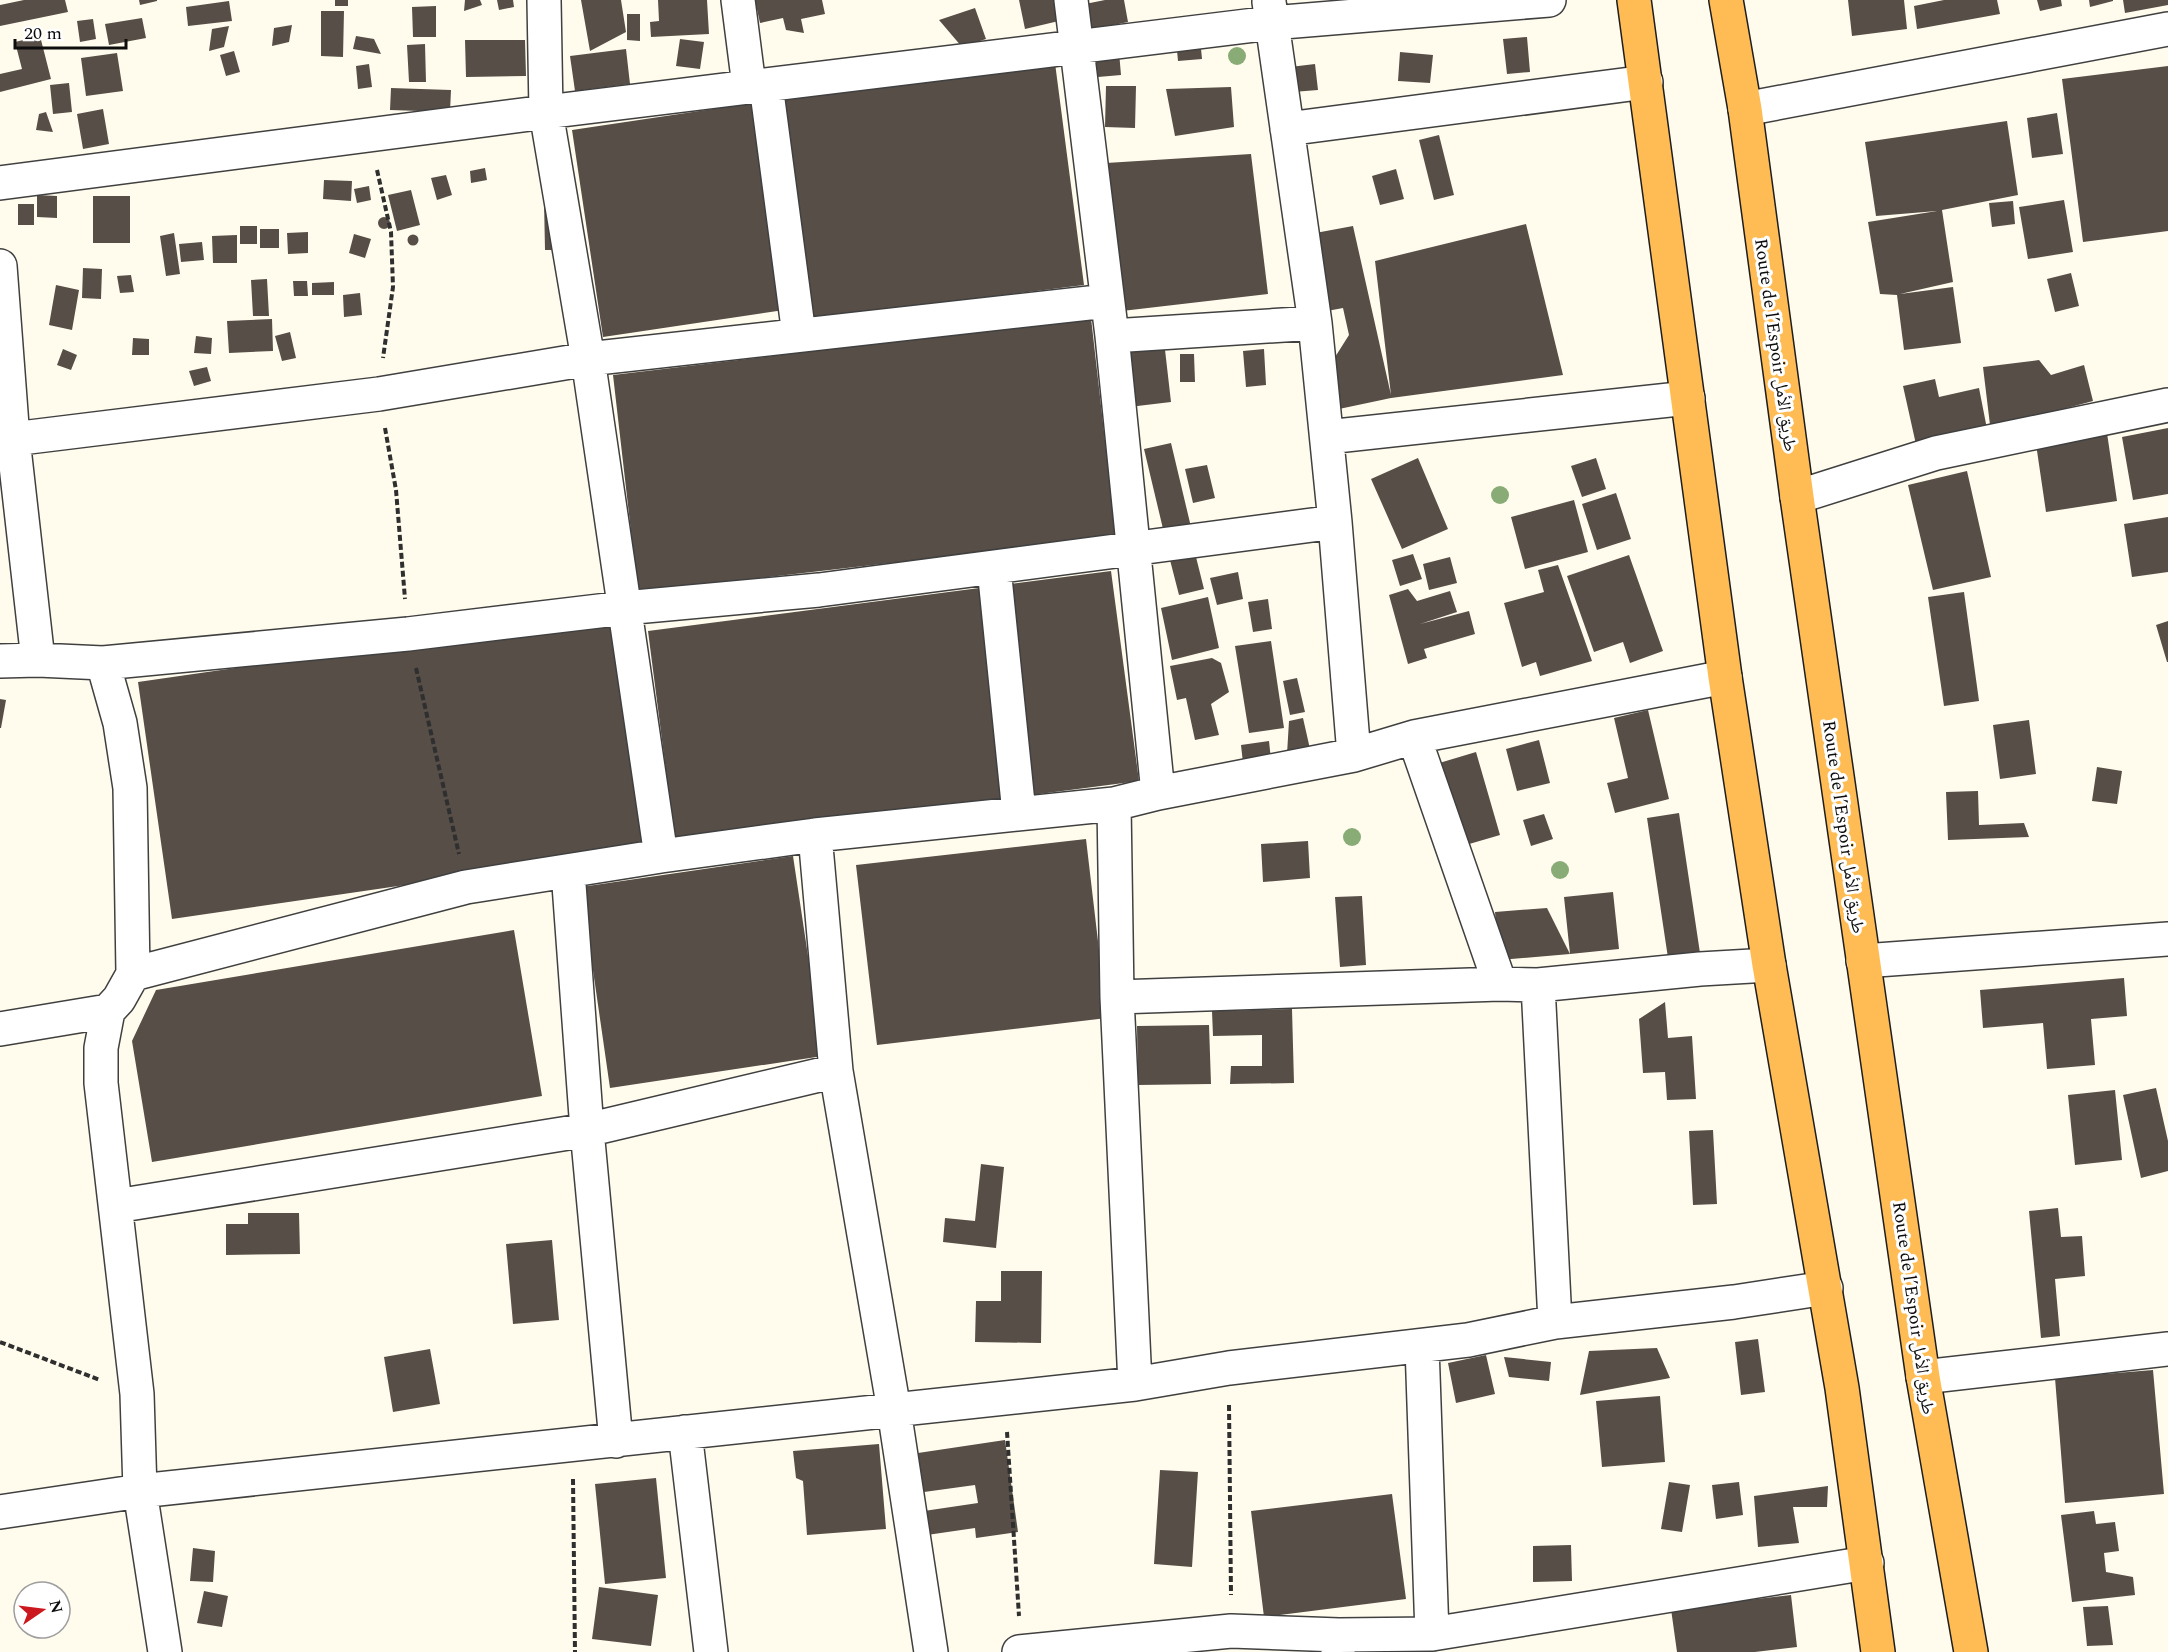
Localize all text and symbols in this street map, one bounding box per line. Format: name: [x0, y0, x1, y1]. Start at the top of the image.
scale bar: [15, 12, 126, 50]
text: 20 m: [24, 20, 62, 47]
street label: Route de l’Espoir طريق الأمل: [1747, 237, 1804, 453]
street label: Route de l’Espoir طريق الأمل: [1815, 719, 1872, 935]
street label: Route de l’Espoir طريق الأمل: [1885, 1200, 1942, 1416]
north arrow: [12, 1580, 72, 1640]
text: N: [42, 1597, 69, 1616]

